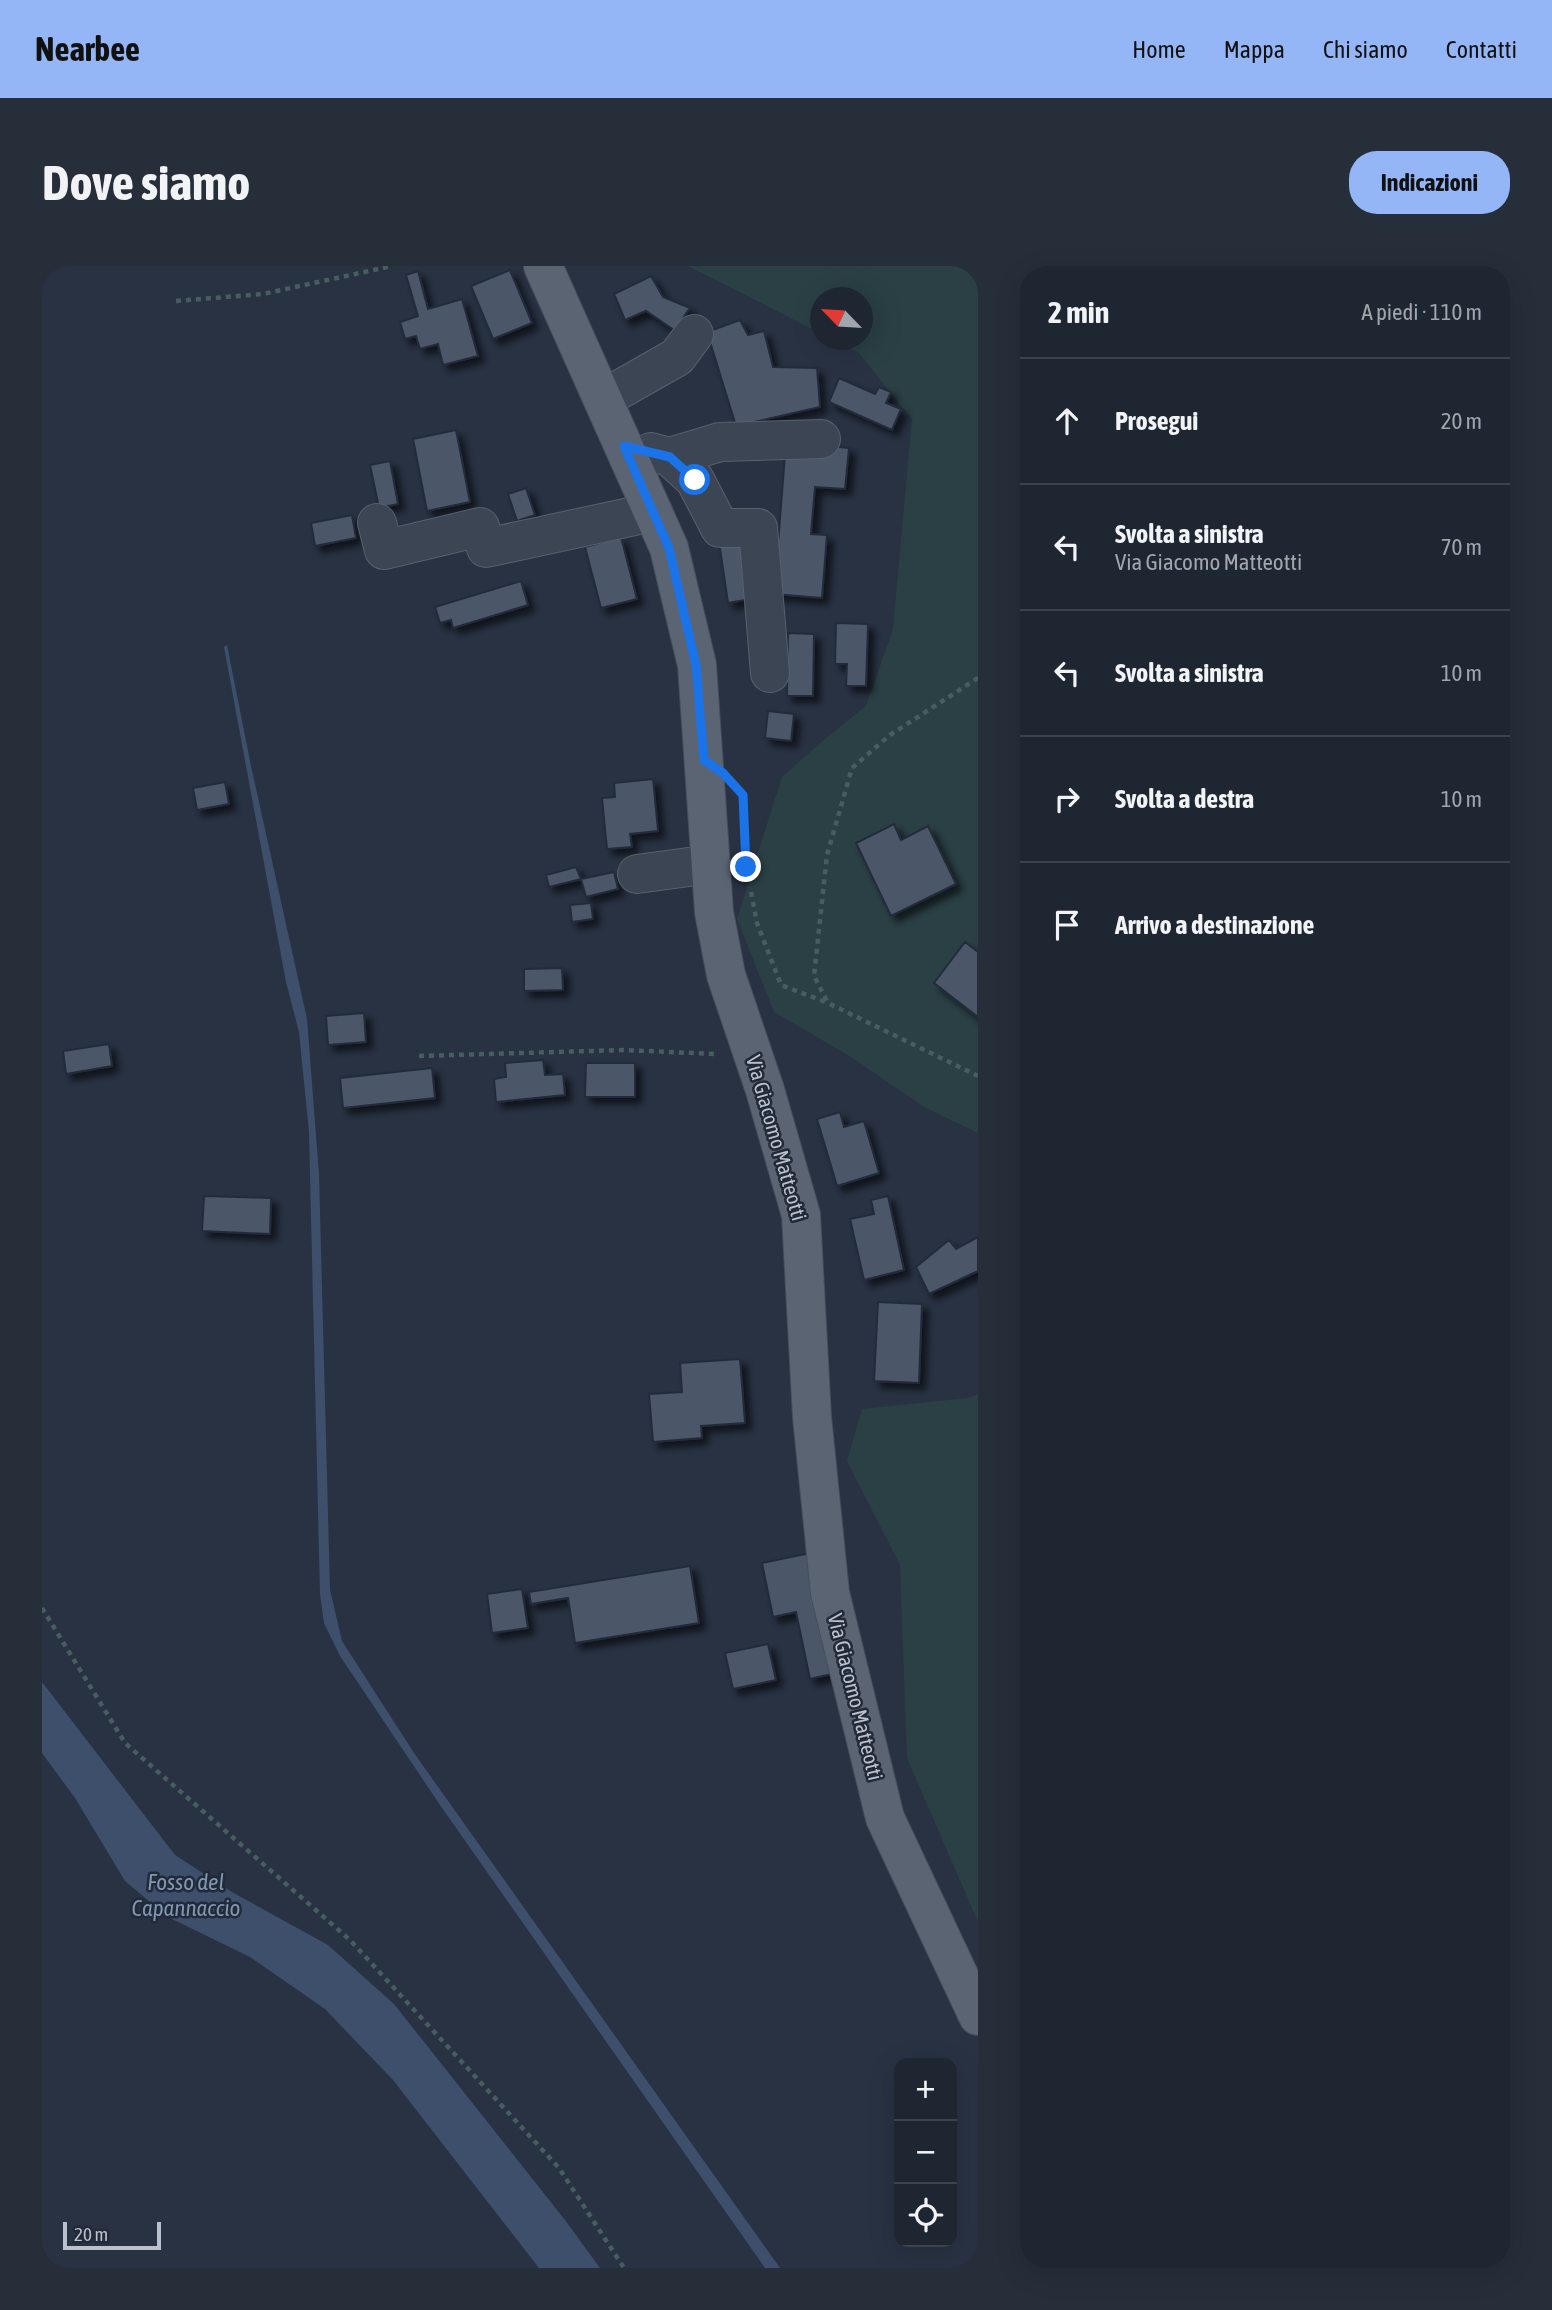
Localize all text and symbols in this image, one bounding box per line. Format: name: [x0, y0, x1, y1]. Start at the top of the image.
text: Nearbee: [35, 30, 140, 68]
text: Home: [1132, 36, 1186, 63]
text: Mappa: [1224, 36, 1285, 63]
text: Chi siamo: [1323, 36, 1408, 63]
text: Contatti: [1446, 36, 1517, 63]
button: Indicazioni: [1349, 151, 1510, 214]
text: Dove siamo: [42, 154, 250, 210]
north arrow: [810, 287, 873, 350]
text: 2 min: [1048, 295, 1109, 329]
text: A piedi · 110 m: [1362, 299, 1482, 325]
icon: ahead: [1048, 402, 1086, 440]
text: Prosegui: [1115, 406, 1198, 436]
text: 20 m: [1441, 408, 1482, 434]
route start: [679, 464, 710, 495]
text: Svolta a sinistra: [1115, 519, 1264, 549]
icon: left: [1048, 528, 1086, 566]
text: 70 m: [1441, 534, 1482, 560]
text: Via Giacomo Matteotti: [1115, 549, 1302, 575]
icon: left: [1048, 654, 1086, 692]
text: Svolta a sinistra: [1115, 658, 1264, 688]
text: 10 m: [1441, 660, 1482, 686]
icon: right: [1048, 780, 1086, 818]
text: Svolta a destra: [1115, 784, 1254, 814]
text: 10 m: [1441, 786, 1482, 812]
route end: [730, 851, 761, 882]
icon: arrive: [1048, 906, 1086, 944]
text: Arrivo a destinazione: [1115, 910, 1314, 940]
street label: Via Giacomo Matteotti: [742, 1052, 812, 1223]
street label: Via Giacomo Matteotti: [824, 1611, 888, 1783]
water label: Fosso del Capannaccio: [132, 1869, 240, 1921]
map controls: [894, 2058, 957, 2247]
button: +: [894, 2058, 957, 2121]
button: −: [894, 2121, 957, 2184]
button: locate: [894, 2184, 957, 2247]
scale bar: [63, 2219, 161, 2251]
text: 20 m: [74, 2223, 108, 2245]

